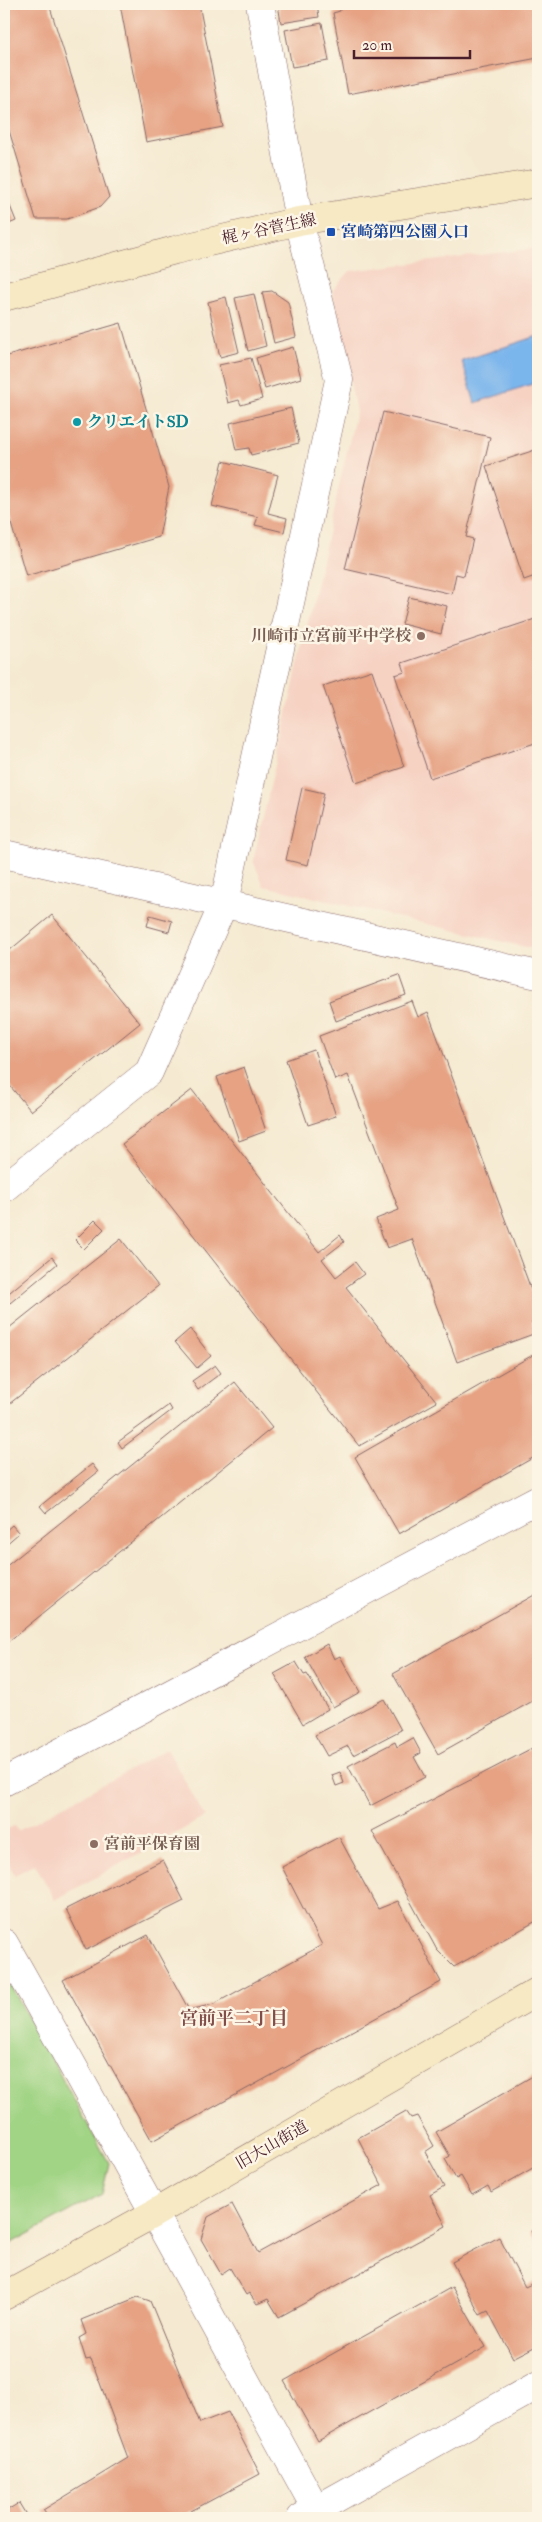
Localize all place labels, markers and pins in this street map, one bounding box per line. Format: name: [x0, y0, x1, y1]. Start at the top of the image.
place label: 宮崎第四公園入口: [341, 222, 469, 242]
marker: 宮崎第四公園入口: [325, 226, 337, 238]
place label: クリエイトSD: [87, 412, 189, 432]
marker: クリエイトSD: [71, 416, 83, 428]
place label: 川崎市立宮前平中学校: [251, 626, 412, 646]
marker: 川崎市立宮前平中学校: [415, 630, 427, 642]
place label: 宮前平保育園: [104, 1834, 200, 1854]
marker: 宮前平保育園: [88, 1838, 100, 1850]

